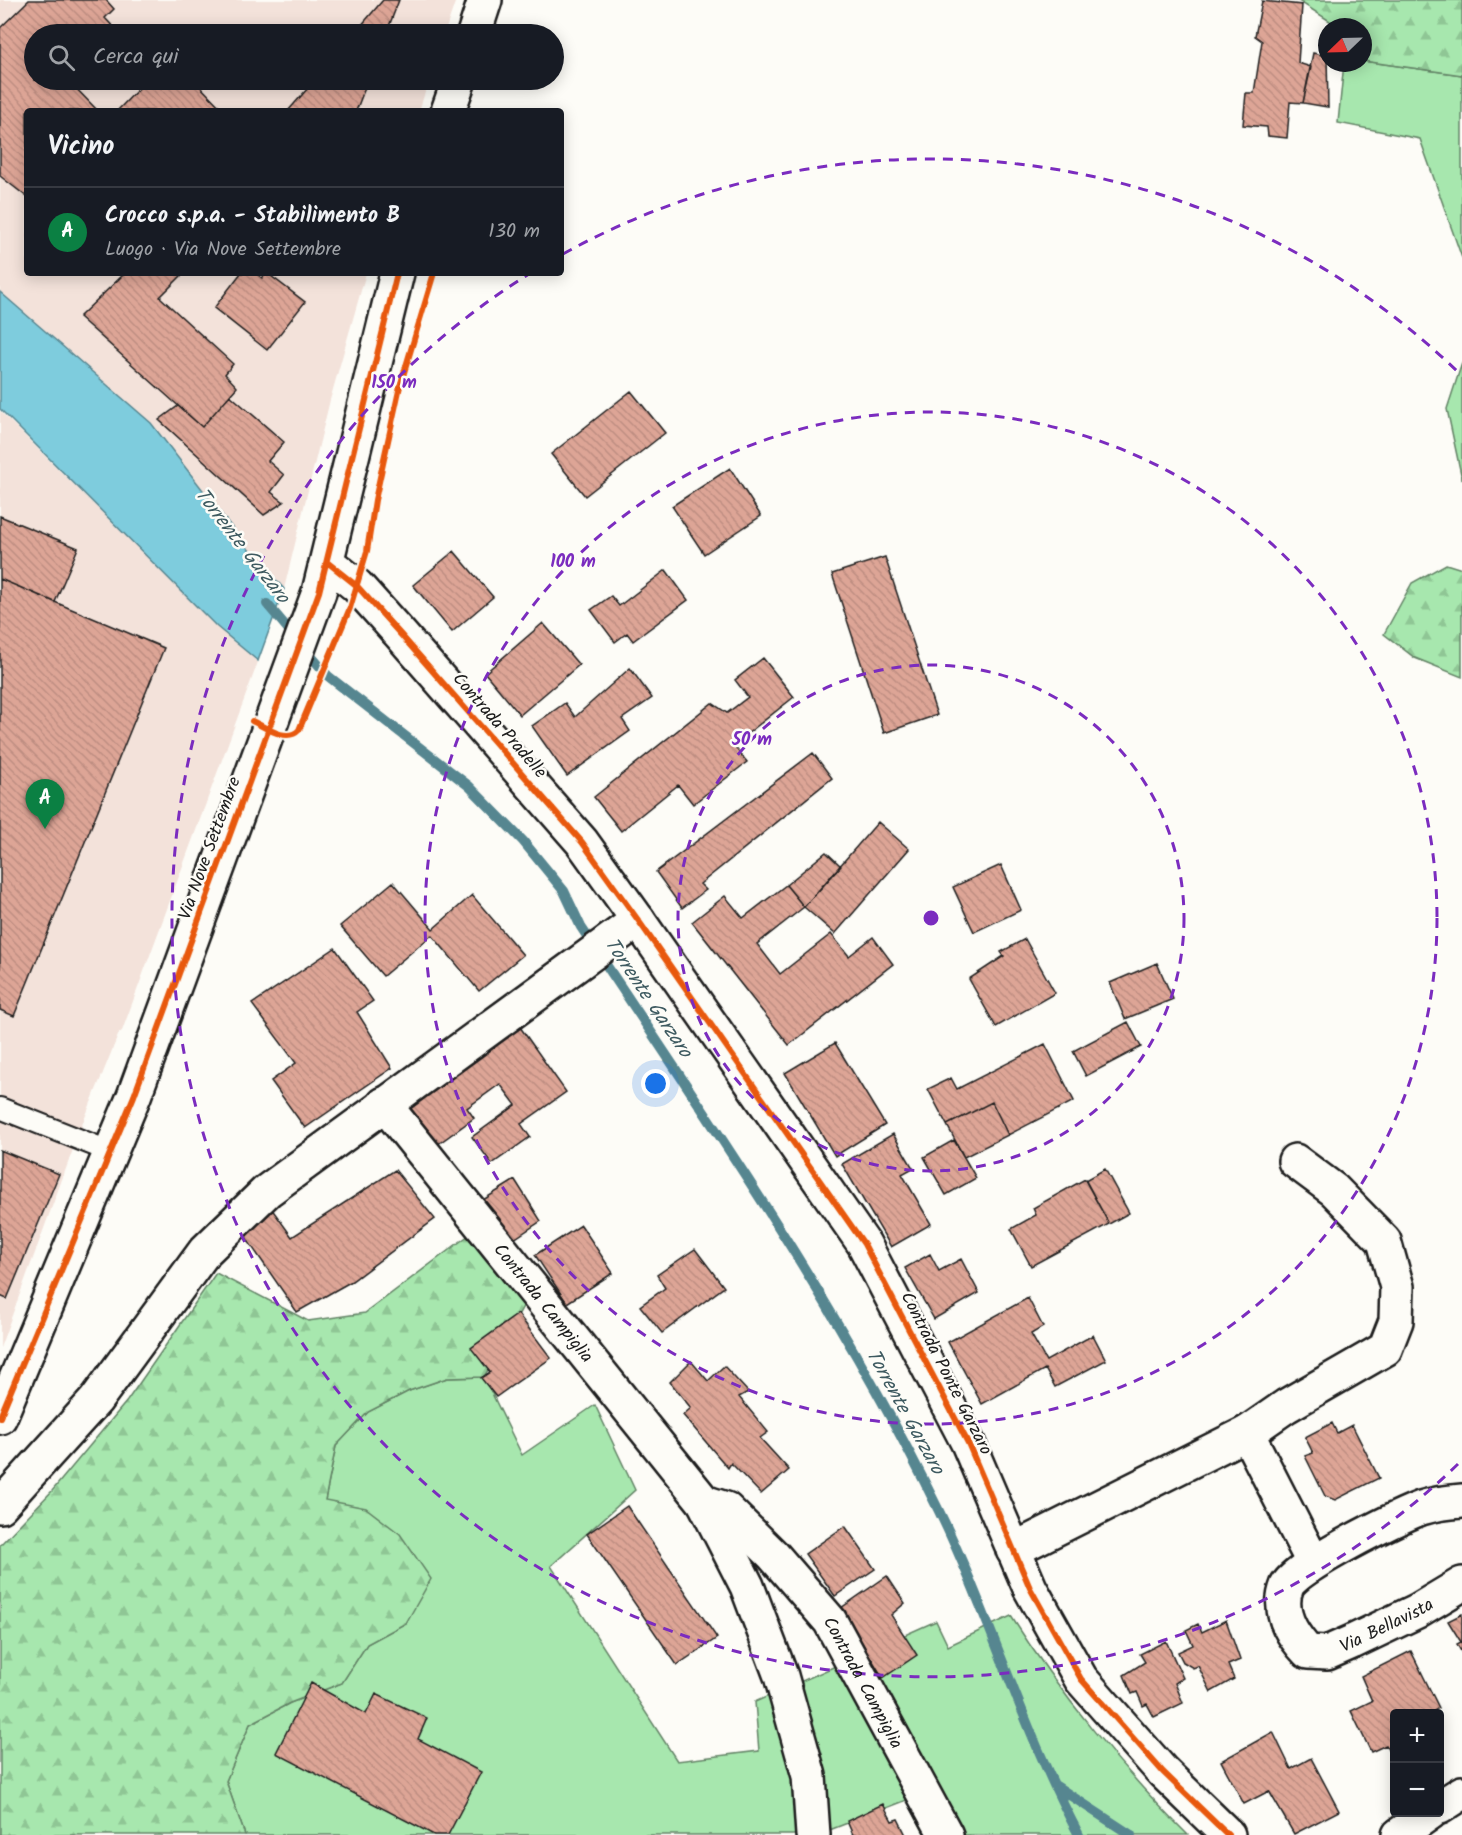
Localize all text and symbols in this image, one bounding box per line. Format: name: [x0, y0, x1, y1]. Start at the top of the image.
north arrow: [1318, 18, 1372, 72]
search box: [24, 24, 564, 90]
text: Cerca qui: [93, 40, 179, 75]
icon: search: [45, 41, 78, 74]
text: Vicino: [48, 126, 114, 168]
text: Crocco s.p.a. - Stabilimento B: [105, 199, 400, 234]
text: A: [61, 216, 74, 248]
text: 130 m: [488, 216, 540, 248]
text: Luogo · Via Nove Settembre: [105, 234, 341, 266]
text: 150 m: [371, 369, 417, 398]
water label: Torrente Garzaro: [186, 481, 298, 613]
text: 100 m: [550, 548, 596, 577]
street label: Contrada Pradelle: [444, 666, 553, 786]
text: 50 m: [731, 726, 772, 755]
street label: Via Nove Settembre: [171, 773, 250, 924]
pin: A: [26, 780, 64, 829]
centre of rings: [921, 908, 941, 928]
water label: Torrente Garzaro: [595, 931, 701, 1066]
your location: [641, 1069, 670, 1098]
street label: Contrada Campiglia: [485, 1237, 600, 1370]
street label: Contrada Ponte Garzaro: [892, 1287, 999, 1461]
water label: Torrente Garzaro: [856, 1343, 953, 1482]
street label: Via Bellavista: [1336, 1591, 1440, 1662]
street label: Contrada Campiglia: [814, 1612, 910, 1755]
map controls: [1390, 1709, 1444, 1817]
button: +: [1390, 1709, 1444, 1763]
button: −: [1390, 1763, 1444, 1817]

